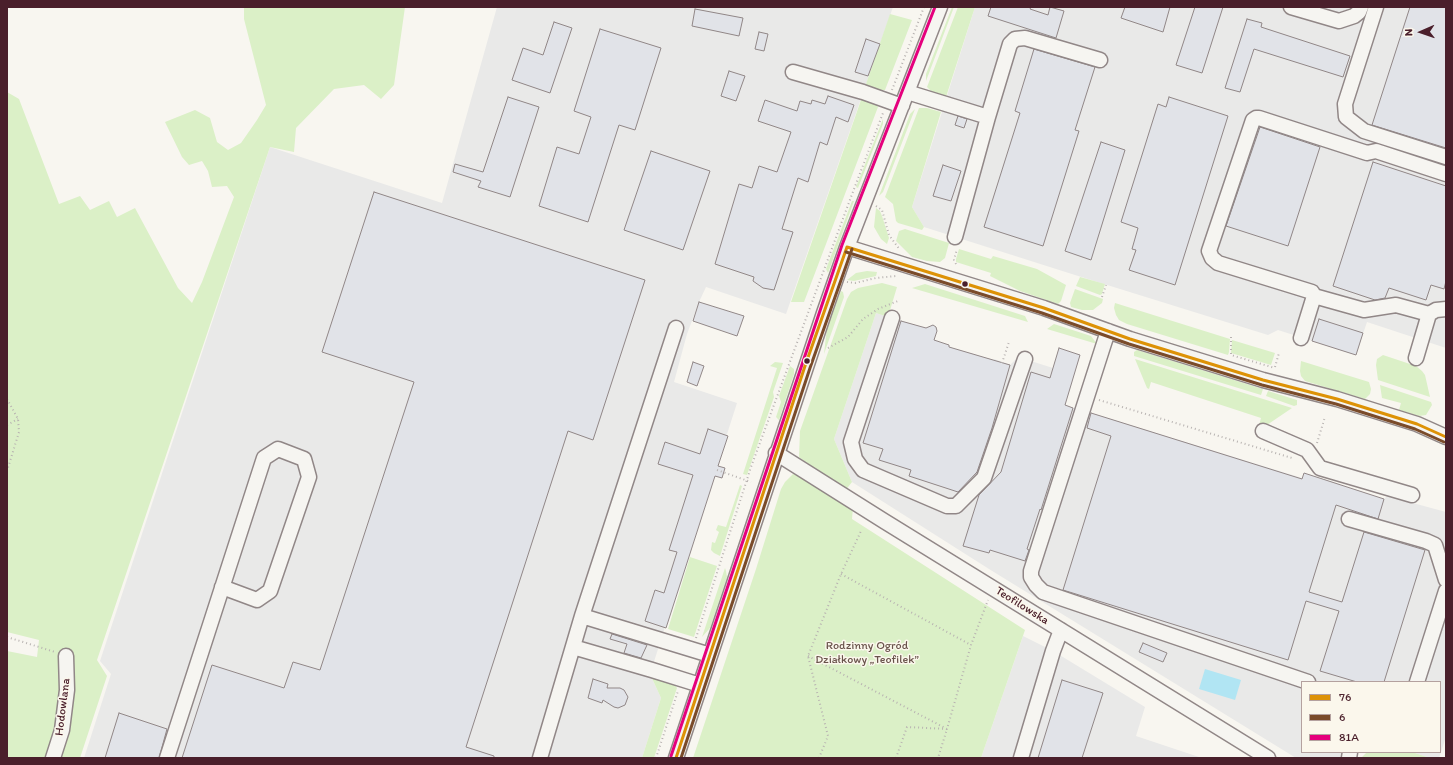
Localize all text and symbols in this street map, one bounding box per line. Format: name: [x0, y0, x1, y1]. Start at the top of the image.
north arrow: [1401, 12, 1441, 52]
text: N: [1402, 28, 1415, 36]
unlabelled marker: [960, 279, 970, 289]
unlabelled marker: [802, 356, 812, 366]
street label: Teofilowska: [993, 584, 1051, 628]
park label: Rodzinny Ogród Działkowy „Teofilek”: [815, 639, 919, 667]
street label: Hodowlana: [52, 677, 74, 737]
legend: [1301, 681, 1441, 753]
text: 76: [1339, 690, 1351, 704]
text: 6: [1339, 710, 1345, 724]
text: 81A: [1339, 730, 1359, 744]

